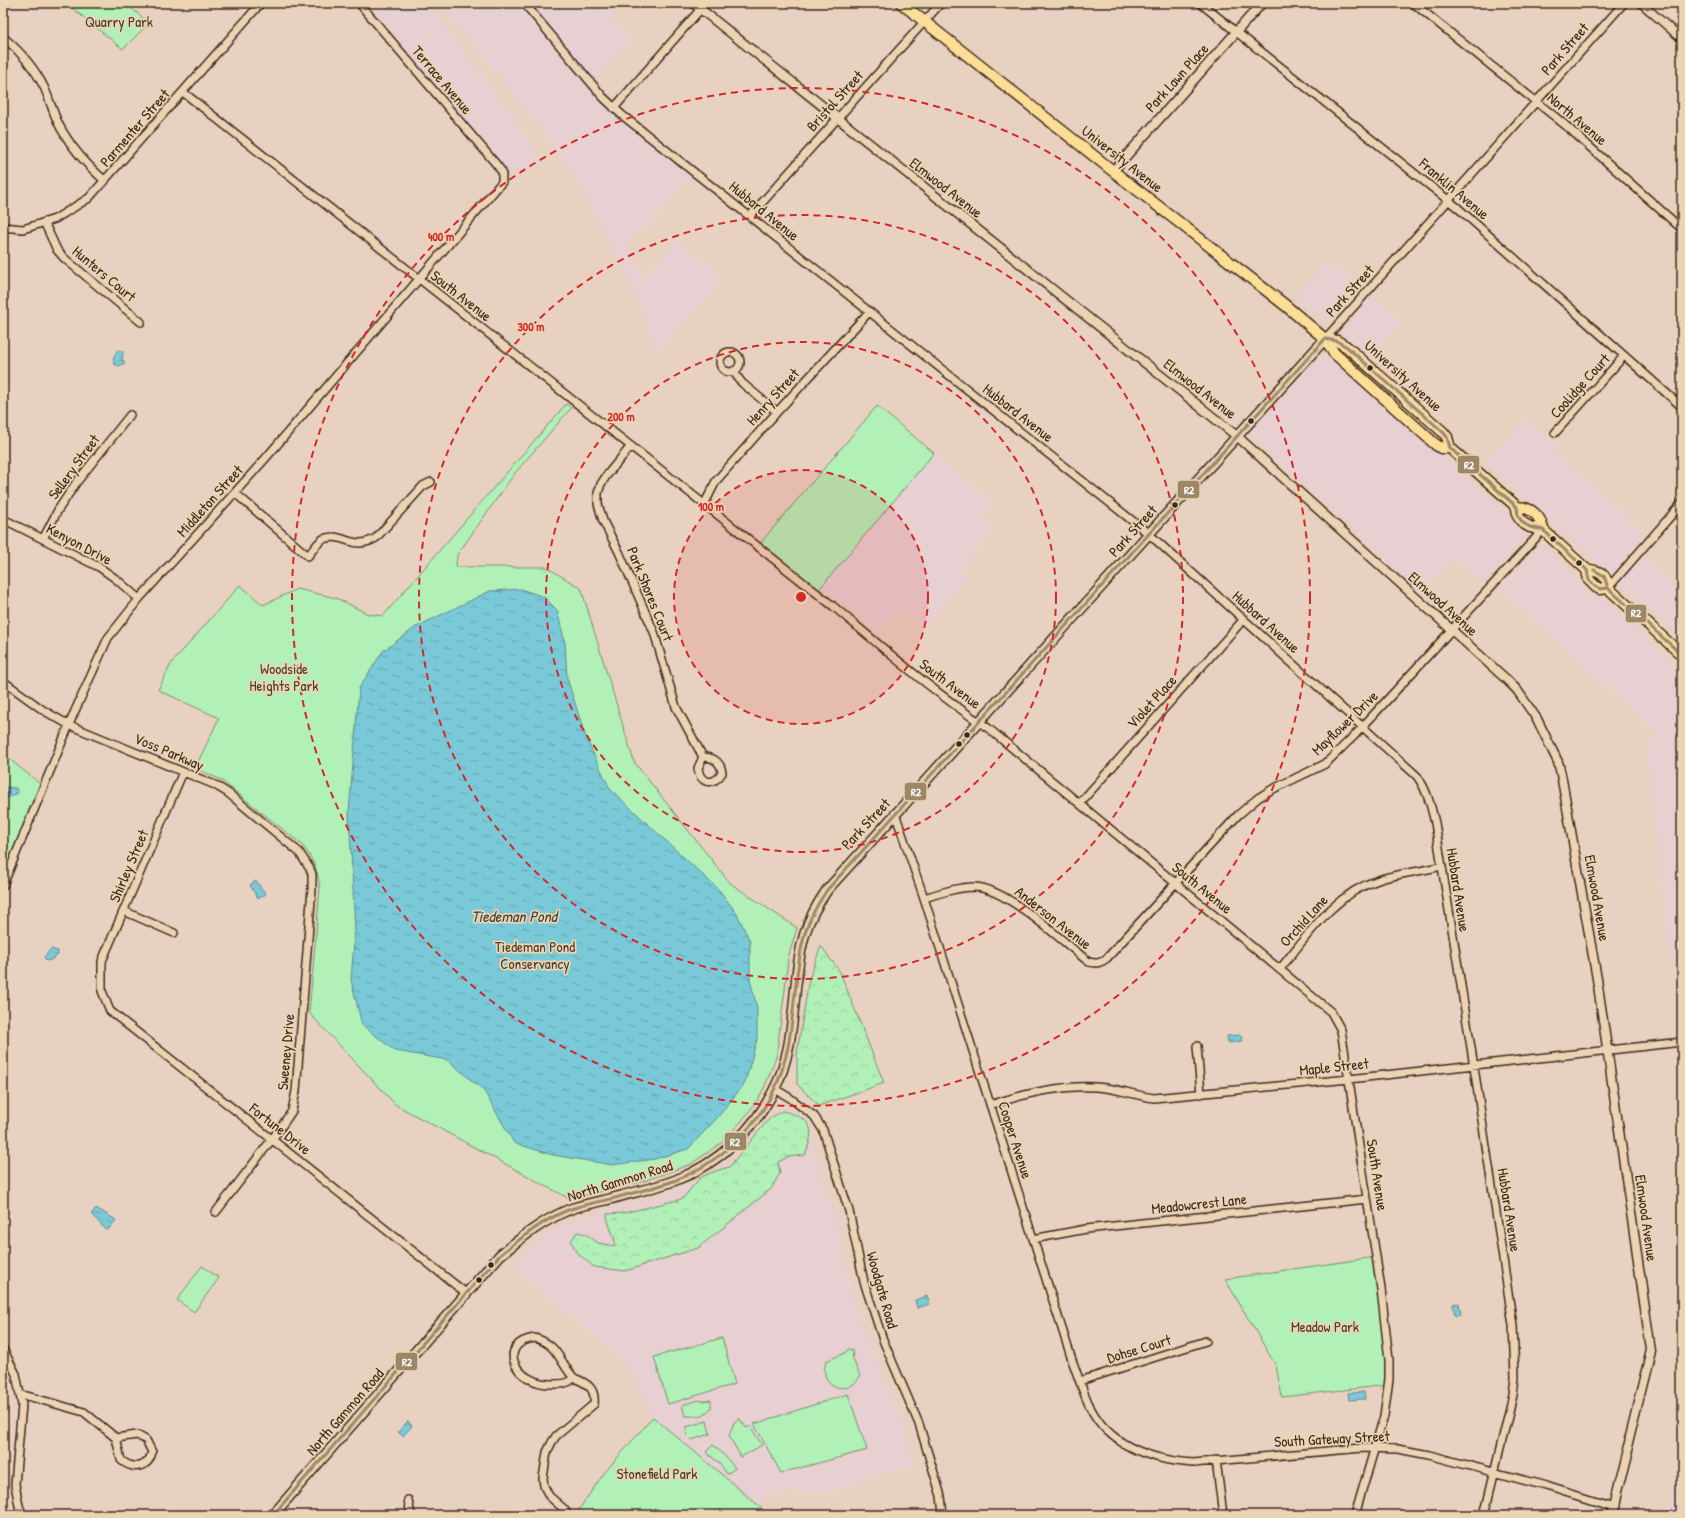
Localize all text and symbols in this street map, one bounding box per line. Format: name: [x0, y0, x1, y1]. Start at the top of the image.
park label: Quarry Park: [85, 11, 153, 32]
street label: Park Street: [1536, 17, 1594, 80]
street label: Park Lawn Place: [1140, 39, 1213, 117]
street label: Terrace Avenue: [407, 41, 477, 119]
street label: Bristol Street: [801, 65, 868, 136]
street label: Parmenter Street: [95, 84, 175, 171]
street label: North Avenue: [1543, 87, 1612, 150]
street label: University Avenue: [1077, 120, 1168, 197]
street label: Elmwood Avenue: [905, 152, 987, 223]
street label: Franklin Avenue: [1414, 152, 1494, 224]
street label: Hubbard Avenue: [725, 176, 804, 245]
text: 400 m: [428, 228, 454, 245]
street label: Hunters Court: [68, 241, 141, 307]
street label: Park Street: [1321, 259, 1379, 321]
street label: South Avenue: [427, 265, 496, 326]
text: 300 m: [517, 318, 545, 335]
street label: University Avenue: [1360, 335, 1447, 416]
street label: Coolidge Court: [1545, 348, 1615, 423]
street label: Elmwood Avenue: [1159, 353, 1241, 424]
street label: Henry Street: [741, 363, 804, 430]
unlabelled marker: [1365, 363, 1375, 373]
street label: Hubbard Avenue: [979, 378, 1058, 447]
text: 200 m: [607, 408, 635, 425]
unlabelled marker: [1246, 416, 1256, 426]
street label: Sellery Street: [43, 429, 105, 504]
line badge: R2: [1457, 455, 1480, 474]
text: R2: [1464, 458, 1475, 472]
street label: Middleton Street: [172, 459, 248, 541]
line badge: R2: [1177, 480, 1200, 499]
text: R2: [1184, 483, 1195, 497]
text: 100 m: [698, 498, 724, 515]
street label: Park Street: [1104, 499, 1162, 561]
unlabelled marker: [1170, 500, 1180, 510]
street label: Kenyon Drive: [43, 518, 116, 570]
unlabelled marker: [1548, 534, 1558, 544]
street label: Park Shores Court: [622, 544, 679, 645]
unlabelled marker: [1574, 558, 1584, 568]
street label: Elmwood Avenue: [1404, 567, 1483, 641]
street label: Hubbard Avenue: [1228, 586, 1305, 658]
centre of rings: [794, 590, 808, 604]
line badge: R2: [1625, 604, 1647, 623]
text: R2: [1631, 606, 1642, 620]
street label: South Avenue: [915, 654, 985, 714]
park label: Woodside Heights Park: [250, 658, 318, 696]
street label: Violet Place: [1122, 670, 1181, 733]
street label: Mayflower Drive: [1307, 685, 1383, 760]
street label: Voss Parkway: [131, 727, 207, 776]
unlabelled marker: [962, 730, 972, 740]
unlabelled marker: [954, 739, 964, 749]
line badge: R2: [904, 782, 927, 801]
text: R2: [911, 785, 922, 799]
street label: Park Street: [836, 793, 896, 854]
street label: Shirley Street: [104, 825, 154, 905]
street label: Hubbard Avenue: [1442, 847, 1475, 933]
street label: Elmwood Avenue: [1580, 853, 1615, 943]
street label: South Avenue: [1168, 857, 1237, 918]
street label: Anderson Avenue: [1011, 881, 1096, 954]
street label: Orchid Lane: [1275, 890, 1333, 951]
water label: Tiedeman Pond: [471, 905, 560, 927]
park label: Tiedeman Pond Conservancy: [495, 936, 575, 974]
street label: Sweeney Drive: [272, 1013, 299, 1091]
street label: Maple Street: [1298, 1052, 1370, 1081]
street label: Fortune Drive: [244, 1097, 316, 1159]
street label: Cooper Avenue: [993, 1099, 1038, 1181]
line badge: R2: [724, 1132, 747, 1151]
text: R2: [730, 1135, 741, 1149]
street label: South Avenue: [1362, 1138, 1393, 1212]
street label: North Gammon Road: [565, 1154, 675, 1207]
street label: Hubbard Avenue: [1493, 1167, 1526, 1253]
street label: Elmwood Avenue: [1630, 1173, 1663, 1263]
street label: Meadowcrest Lane: [1150, 1188, 1248, 1219]
street label: Woodgate Road: [862, 1249, 903, 1331]
unlabelled marker: [486, 1260, 496, 1270]
unlabelled marker: [474, 1275, 484, 1285]
park label: Meadow Park: [1291, 1316, 1359, 1337]
street label: Dohse Court: [1104, 1329, 1174, 1368]
line badge: R2: [395, 1352, 418, 1371]
text: R2: [402, 1355, 413, 1369]
street label: North Gammon Road: [301, 1364, 388, 1460]
street label: South Gateway Street: [1274, 1425, 1391, 1452]
park label: Stonefield Park: [616, 1463, 698, 1484]

